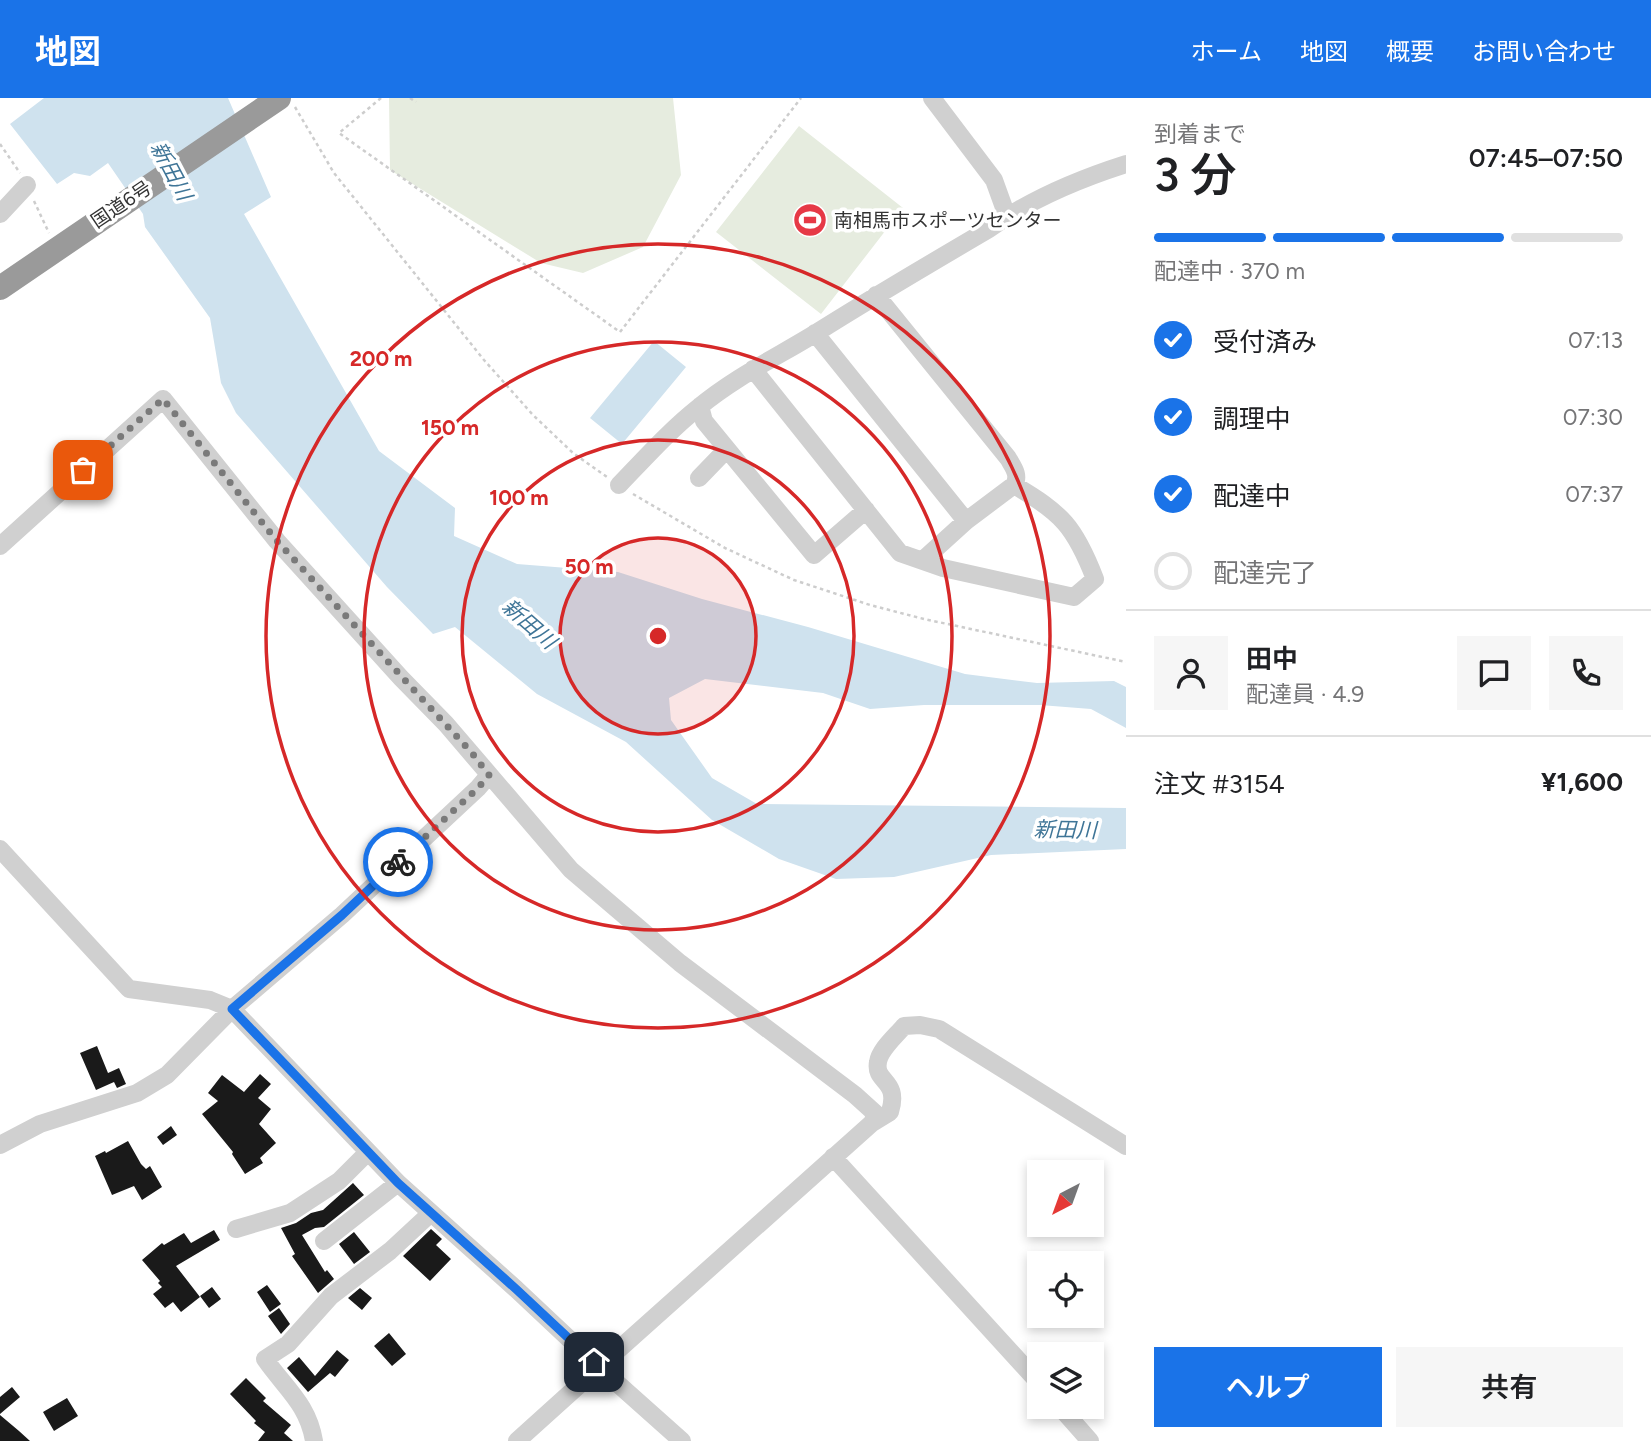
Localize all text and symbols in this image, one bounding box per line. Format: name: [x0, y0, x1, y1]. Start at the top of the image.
text: 地図: [35, 32, 101, 71]
text: ホーム: [1191, 37, 1262, 66]
text: 地図: [1300, 37, 1348, 66]
text: 概要: [1386, 37, 1434, 66]
text: お問い合わせ: [1472, 37, 1616, 66]
text: 到着まで: [1154, 120, 1246, 148]
water label: 新田川: [146, 137, 198, 206]
text: 07:45–07:50: [1469, 142, 1623, 174]
text: 3 分: [1154, 147, 1236, 203]
street label: 国道6号: [87, 176, 156, 233]
sports icon: 南相馬市スポーツセンター: [791, 201, 829, 239]
place label: 南相馬市スポーツセンター: [834, 209, 1062, 232]
text: 配達中 · 370 m: [1154, 257, 1305, 285]
icon: check: [1154, 321, 1192, 359]
text: 受付済み: [1213, 326, 1317, 358]
text: 07:13: [1568, 326, 1623, 354]
text: 200 m: [350, 346, 412, 371]
icon: check: [1154, 398, 1192, 436]
text: 調理中: [1213, 403, 1291, 435]
text: 07:30: [1563, 403, 1623, 431]
text: 150 m: [421, 415, 479, 440]
pin: [53, 440, 113, 500]
icon: bag: [64, 451, 102, 489]
icon: check: [1154, 475, 1192, 513]
text: 配達中: [1213, 480, 1291, 512]
text: 07:37: [1565, 480, 1623, 508]
text: 100 m: [489, 485, 549, 510]
text: 50 m: [564, 554, 614, 579]
text: 配達完了: [1213, 557, 1317, 589]
water label: 新田川: [497, 594, 563, 655]
centre of rings: [646, 624, 670, 648]
button: person: [1154, 636, 1228, 710]
button: chat: [1457, 636, 1531, 710]
button: phone: [1549, 636, 1623, 710]
text: 田中: [1246, 643, 1298, 675]
text: 配達員 · 4.9: [1246, 680, 1364, 708]
text: ¥1,600: [1541, 766, 1623, 798]
text: 注文 #3154: [1154, 768, 1285, 800]
water label: 新田川: [1033, 816, 1099, 843]
courier: [363, 827, 433, 897]
icon: bike: [379, 843, 417, 881]
north arrow: [1027, 1160, 1104, 1237]
map controls: [1027, 1160, 1104, 1419]
button: locate: [1027, 1251, 1104, 1328]
pin: [564, 1332, 624, 1392]
button: layers: [1027, 1342, 1104, 1419]
icon: home: [575, 1343, 613, 1381]
button: ヘルプ: [1154, 1347, 1382, 1427]
button: 共有: [1396, 1347, 1623, 1427]

